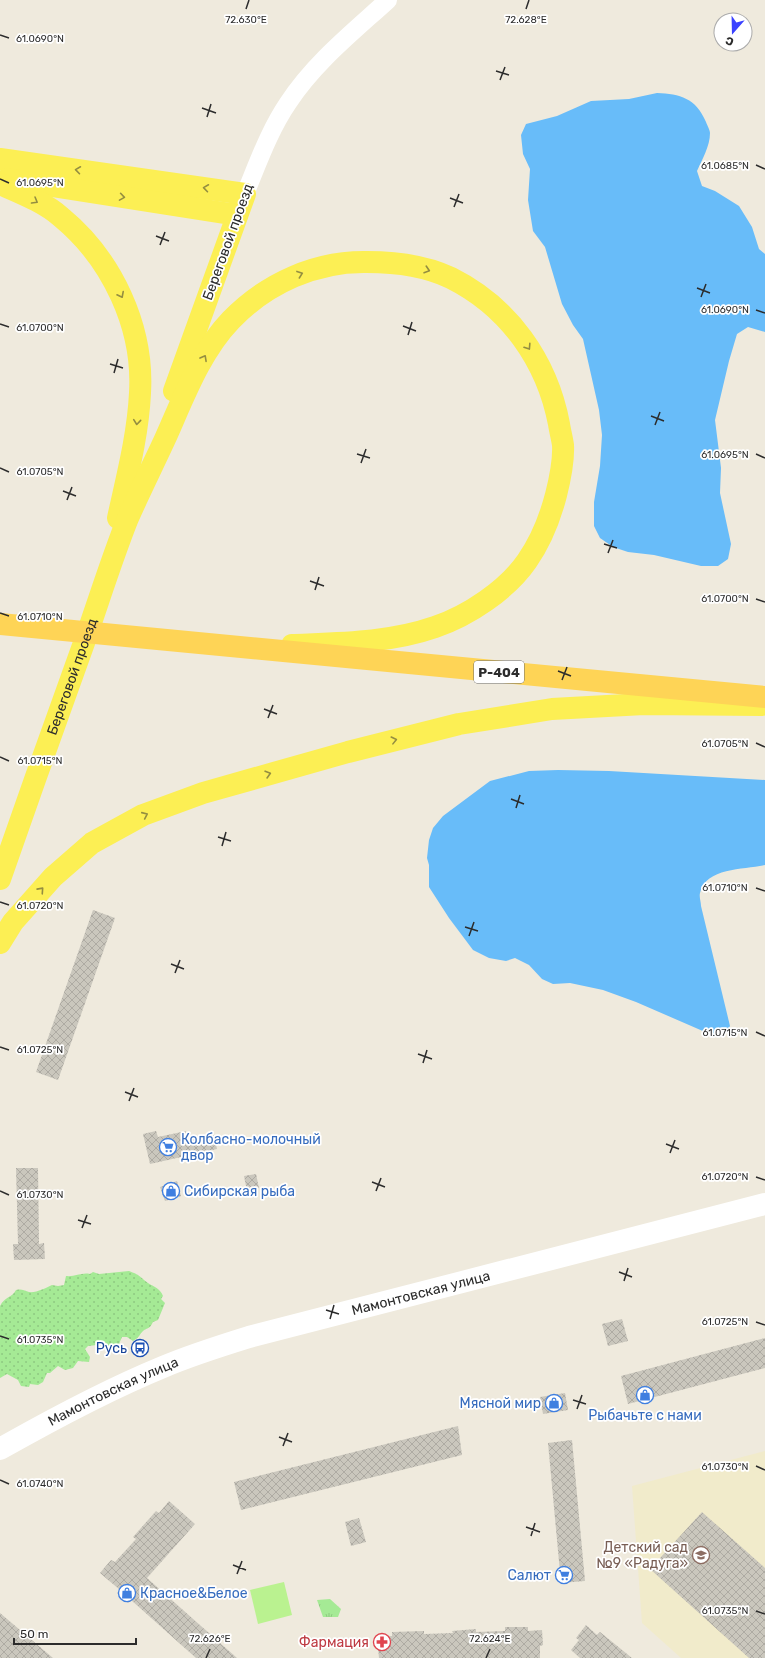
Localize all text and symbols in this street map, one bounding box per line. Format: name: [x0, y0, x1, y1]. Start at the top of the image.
north arrow: [713, 12, 753, 52]
text: 72.630°E: [225, 14, 267, 26]
text: 72.628°E: [505, 14, 547, 26]
text: 61.0690°N: [16, 33, 64, 45]
text: С: [724, 33, 736, 48]
text: 61.0685°N: [701, 160, 749, 172]
one-way arrow: [74, 166, 81, 175]
text: 61.0695°N: [16, 177, 64, 189]
street label: Береговой проезд: [199, 181, 257, 303]
one-way arrow: [203, 184, 209, 193]
one-way arrow: [118, 192, 125, 201]
one-way arrow: [31, 196, 38, 203]
one-way arrow: [424, 265, 431, 274]
one-way arrow: [296, 271, 303, 279]
one-way arrow: [116, 291, 123, 299]
text: 61.0690°N: [701, 304, 749, 316]
text: 61.0700°N: [16, 322, 64, 334]
one-way arrow: [523, 343, 531, 350]
one-way arrow: [200, 355, 207, 362]
one-way arrow: [133, 419, 142, 425]
text: 61.0695°N: [701, 449, 749, 461]
text: 61.0705°N: [16, 466, 64, 478]
text: 61.0700°N: [701, 593, 749, 605]
text: 61.0710°N: [17, 611, 63, 623]
street label: Береговой проезд: [43, 616, 100, 737]
road number: Р-404: [474, 661, 524, 683]
one-way arrow: [391, 737, 397, 745]
text: 61.0705°N: [701, 738, 749, 750]
text: 61.0715°N: [18, 755, 63, 767]
one-way arrow: [265, 770, 272, 779]
one-way arrow: [141, 812, 149, 820]
text: 61.0710°N: [702, 882, 748, 894]
one-way arrow: [36, 888, 43, 895]
text: 61.0720°N: [17, 900, 64, 912]
text: 61.0715°N: [703, 1027, 748, 1039]
text: 61.0725°N: [17, 1044, 63, 1056]
place label: Колбасно-молочный двор: [181, 1131, 321, 1164]
supermarket icon: Колбасно-молочный двор: [158, 1137, 178, 1157]
text: 61.0720°N: [702, 1171, 749, 1183]
shop icon: Сибирская рыба: [161, 1181, 181, 1201]
place label: Сибирская рыба: [184, 1183, 295, 1200]
text: 61.0730°N: [16, 1189, 64, 1201]
street label: Мамонтовская улица: [350, 1267, 492, 1319]
text: 61.0725°N: [702, 1316, 748, 1328]
text: 61.0735°N: [17, 1334, 63, 1346]
bus stop icon: Русь: [130, 1338, 150, 1358]
place label: Русь: [96, 1340, 127, 1357]
street label: Мамонтовская улица: [45, 1353, 181, 1429]
shop icon: Рыбачьте с нами: [635, 1385, 655, 1405]
shop icon: Мясной мир: [544, 1393, 564, 1413]
place label: Мясной мир: [460, 1395, 541, 1412]
place label: Рыбачьте с нами: [588, 1407, 702, 1424]
text: 61.0730°N: [701, 1461, 749, 1473]
text: 61.0740°N: [17, 1478, 64, 1490]
place label: Детский сад №9 «Радуга»: [597, 1539, 688, 1572]
school or university icon: Детский сад №9 «Радуга»: [691, 1545, 711, 1565]
supermarket icon: Салют: [554, 1565, 574, 1585]
place label: Салют: [508, 1567, 551, 1584]
shop icon: Красное&Белое: [117, 1583, 137, 1603]
place label: Красное&Белое: [140, 1585, 248, 1602]
text: 61.0735°N: [702, 1605, 748, 1617]
scale bar: [14, 1620, 136, 1646]
text: 50 m: [20, 1627, 48, 1641]
pharmacy icon: Фармация: [372, 1632, 392, 1652]
text: 72.626°E: [189, 1633, 231, 1645]
text: 72.624°E: [469, 1633, 511, 1645]
place label: Фармация: [299, 1634, 369, 1651]

